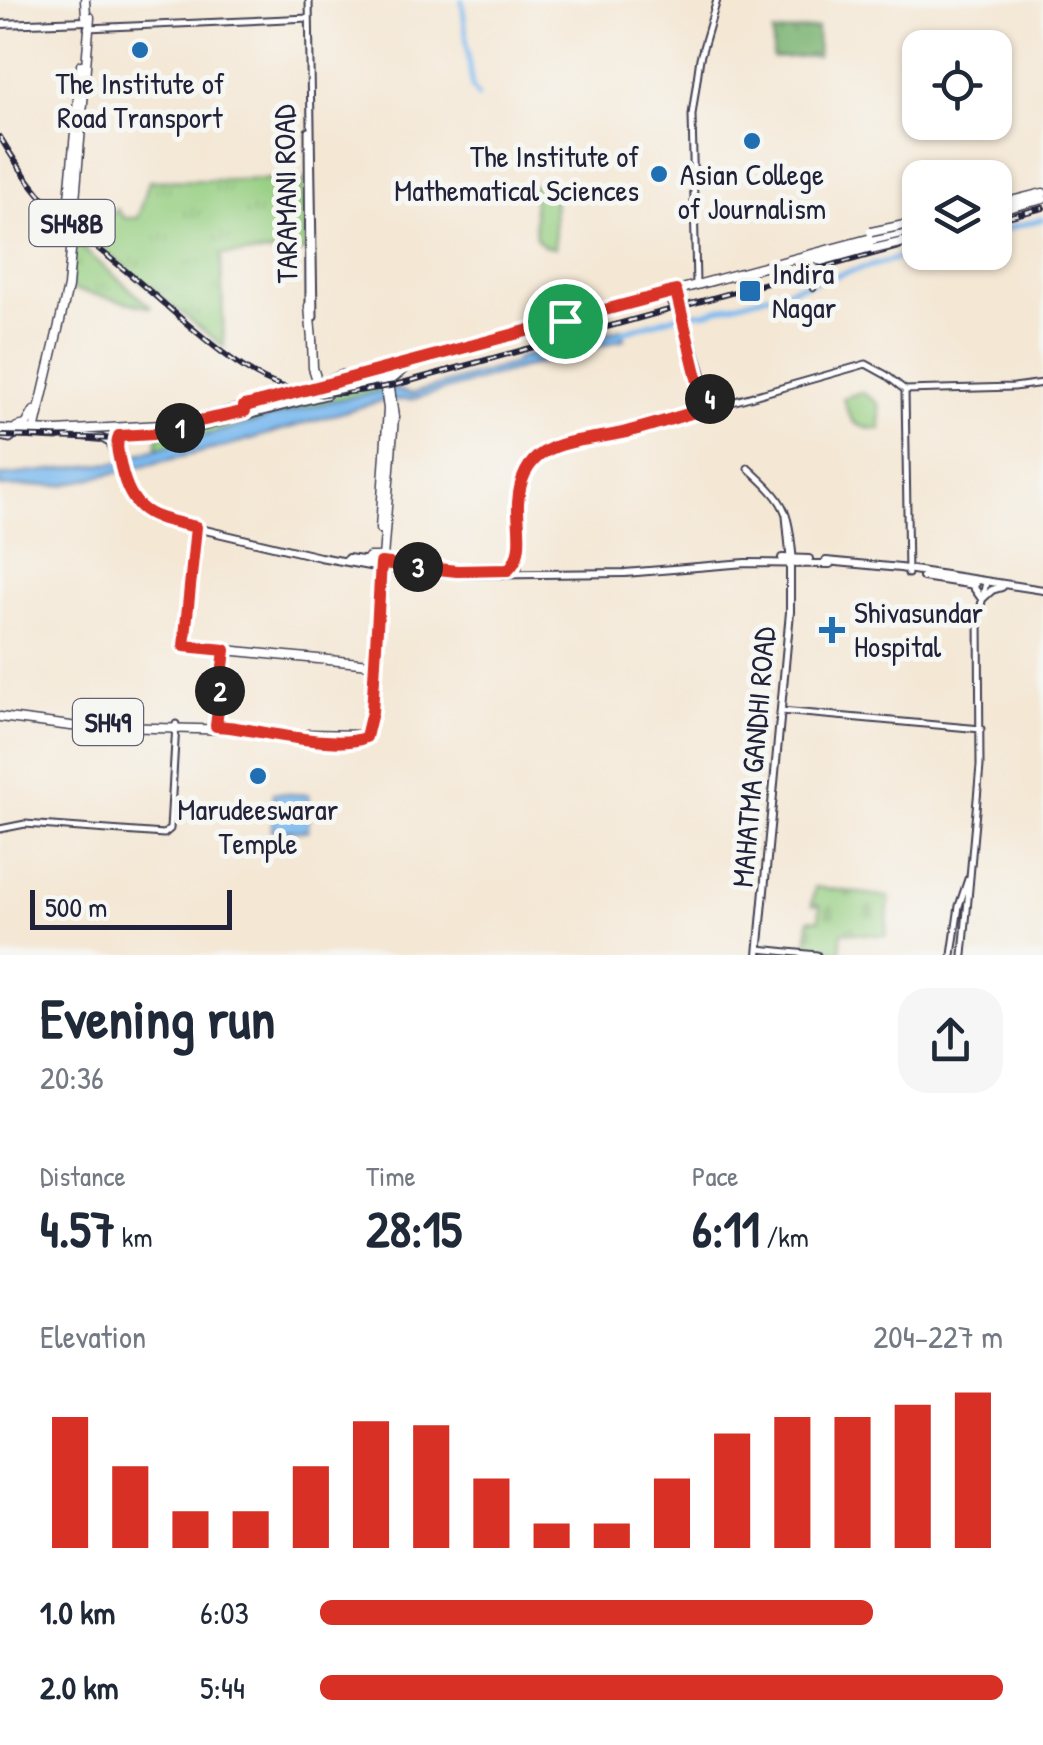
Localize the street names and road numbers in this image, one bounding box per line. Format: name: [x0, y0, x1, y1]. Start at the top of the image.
street label: TARAMANI ROAD: [263, 104, 307, 284]
road number: SH48B: [30, 200, 114, 246]
street label: MAHATMA GANDHI ROAD: [722, 624, 784, 889]
road number: SH49: [73, 699, 143, 745]

